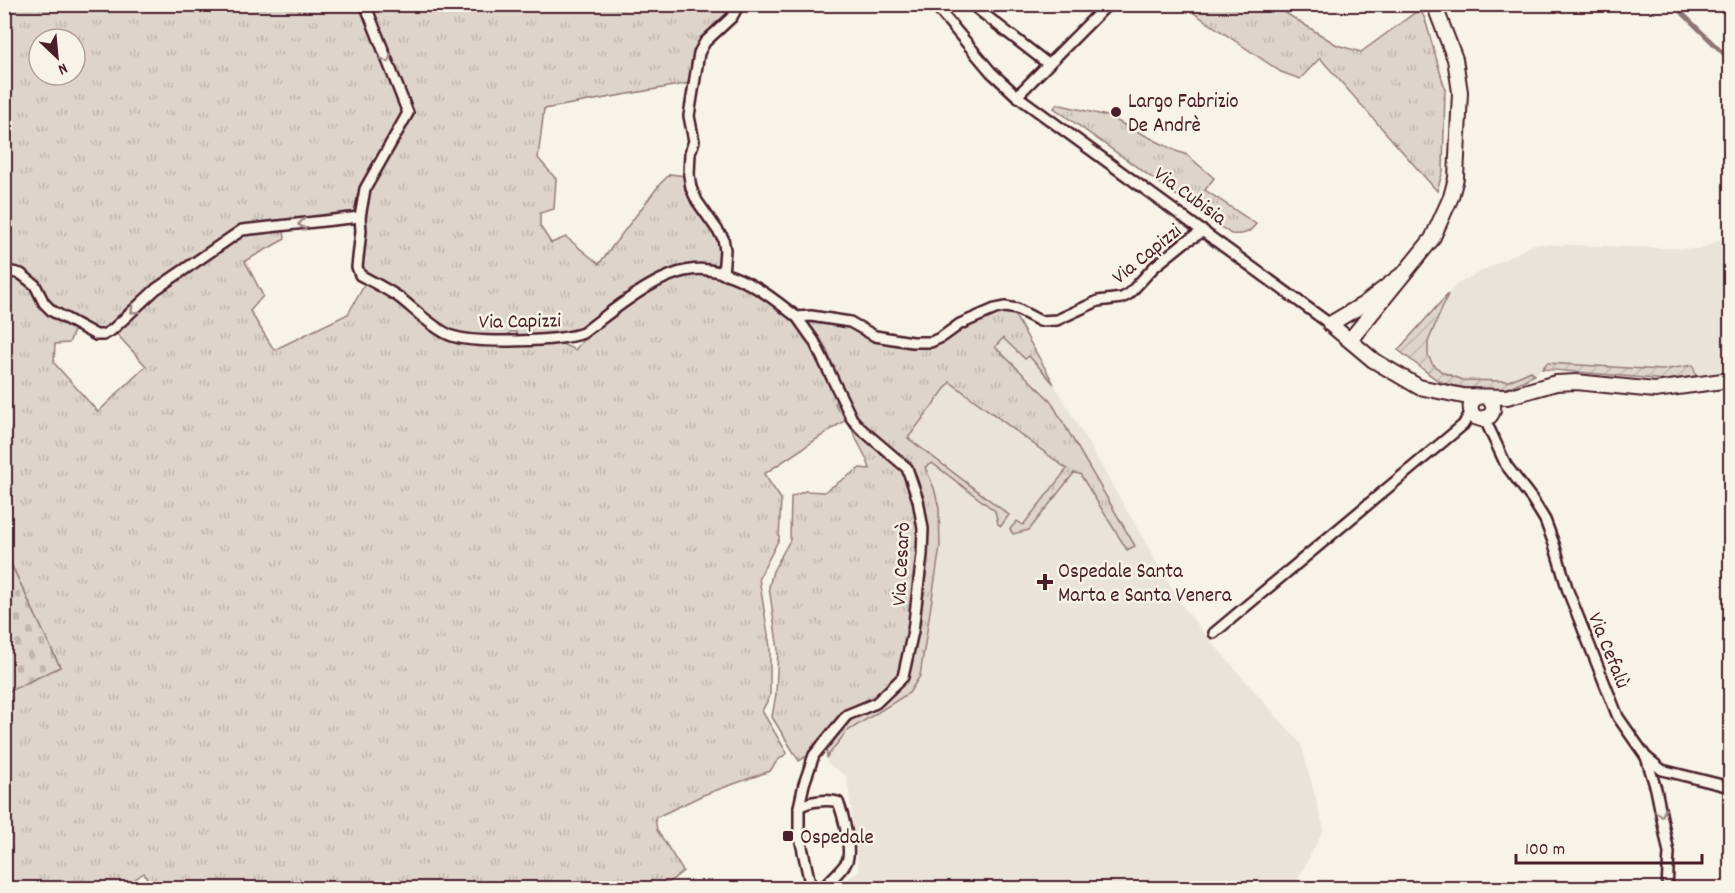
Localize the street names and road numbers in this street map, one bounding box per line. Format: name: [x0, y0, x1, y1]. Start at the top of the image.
street label: Via Cubisia: [1147, 161, 1233, 235]
street label: Via Capizzi: [1107, 218, 1189, 293]
street label: Via Capizzi: [479, 307, 562, 339]
street label: Via Cesarò: [886, 521, 920, 607]
street label: Via Cefalù: [1578, 609, 1636, 694]

